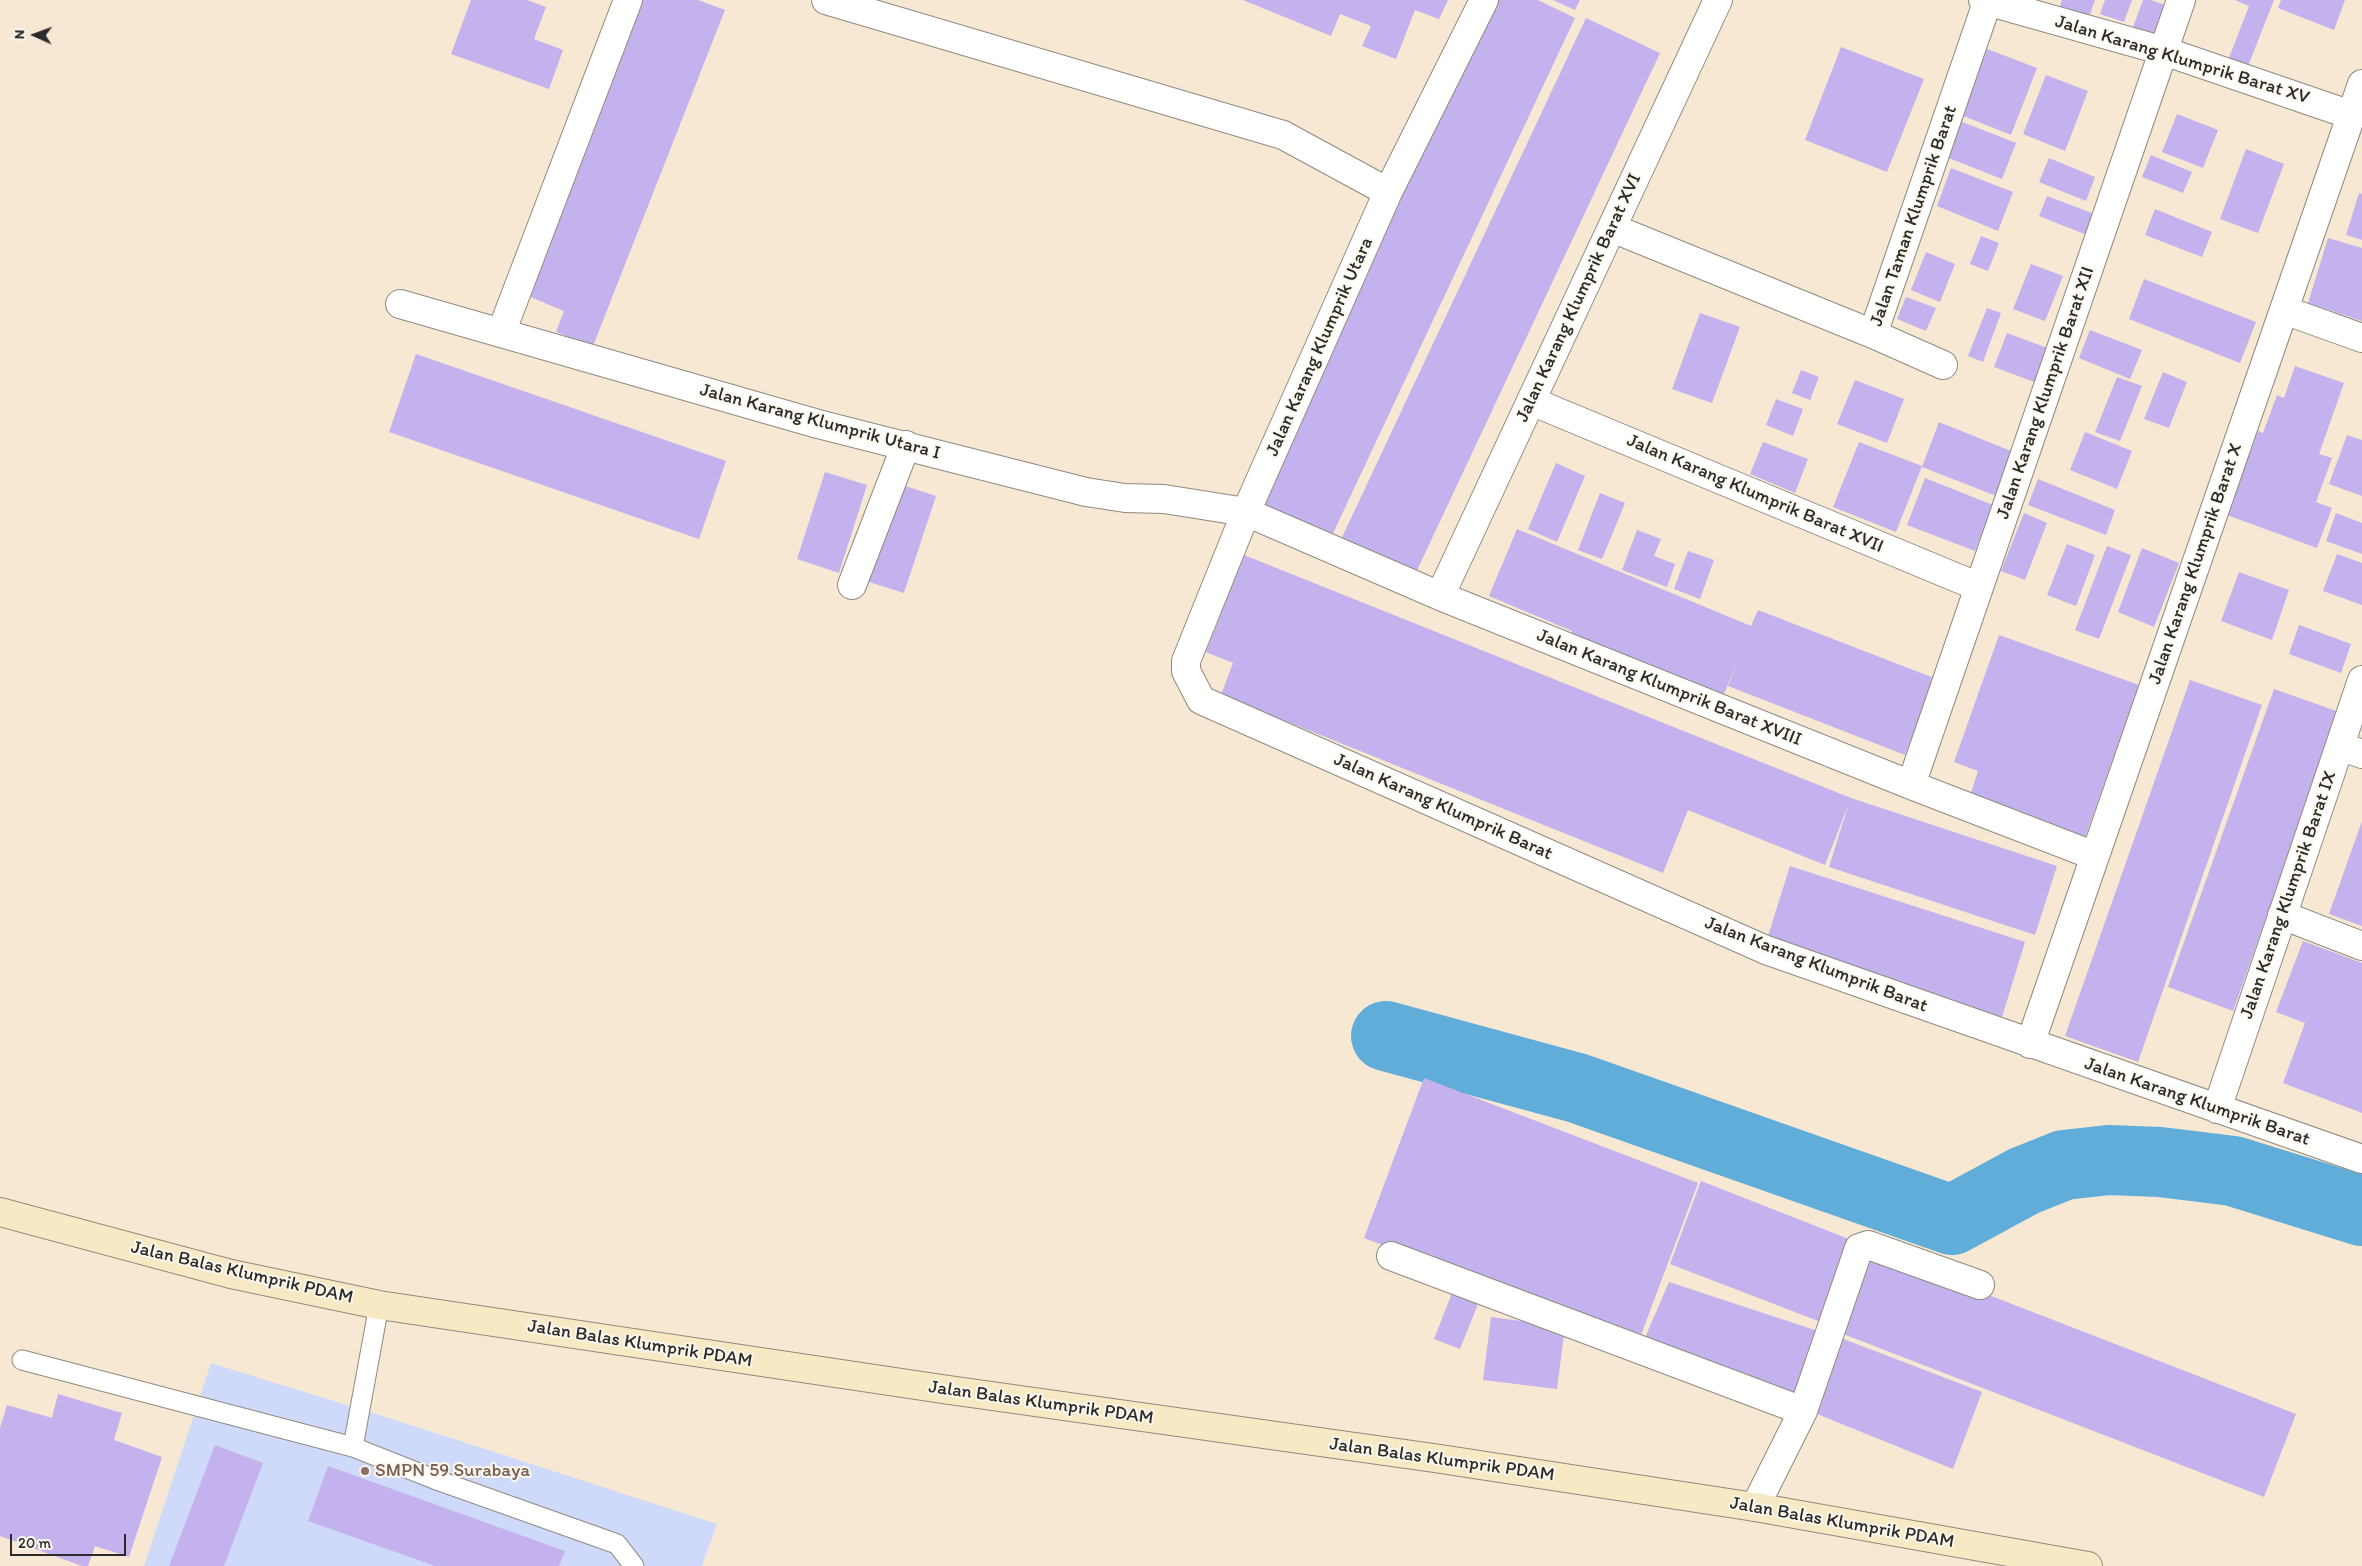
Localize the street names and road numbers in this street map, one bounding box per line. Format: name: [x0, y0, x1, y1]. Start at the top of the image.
street label: Jalan Karang Klumprik Barat XV: [2052, 10, 2312, 110]
street label: Jalan Taman Klumprik Barat: [1865, 103, 1963, 329]
street label: Jalan Karang Klumprik Barat XVI: [1511, 170, 1647, 426]
street label: Jalan Karang Klumprik Utara: [1261, 234, 1379, 460]
street label: Jalan Karang Klumprik Barat XII: [1992, 264, 2100, 522]
street label: Jalan Karang Klumprik Utara I: [697, 379, 943, 465]
street label: Jalan Karang Klumprik Barat XVII: [1623, 429, 1887, 559]
street label: Jalan Karang Klumprik Barat X: [2144, 441, 2248, 687]
street label: Jalan Karang Klumprik Barat XVIII: [1533, 624, 1805, 752]
street label: Jalan Karang Klumprik Barat: [1330, 748, 1556, 866]
street label: Jalan Karang Klumprik Barat IX: [2236, 768, 2342, 1022]
street label: Jalan Karang Klumprik Barat: [1701, 912, 1931, 1018]
street label: Jalan Karang Klumprik Barat: [2081, 1053, 2313, 1151]
street label: Jalan Balas Klumprik PDAM: [129, 1236, 355, 1310]
street label: Jalan Balas Klumprik PDAM: [526, 1315, 754, 1373]
street label: Jalan Balas Klumprik PDAM: [927, 1376, 1155, 1430]
street label: Jalan Balas Klumprik PDAM: [1328, 1433, 1556, 1487]
street label: Jalan Balas Klumprik PDAM: [1728, 1492, 1956, 1554]

